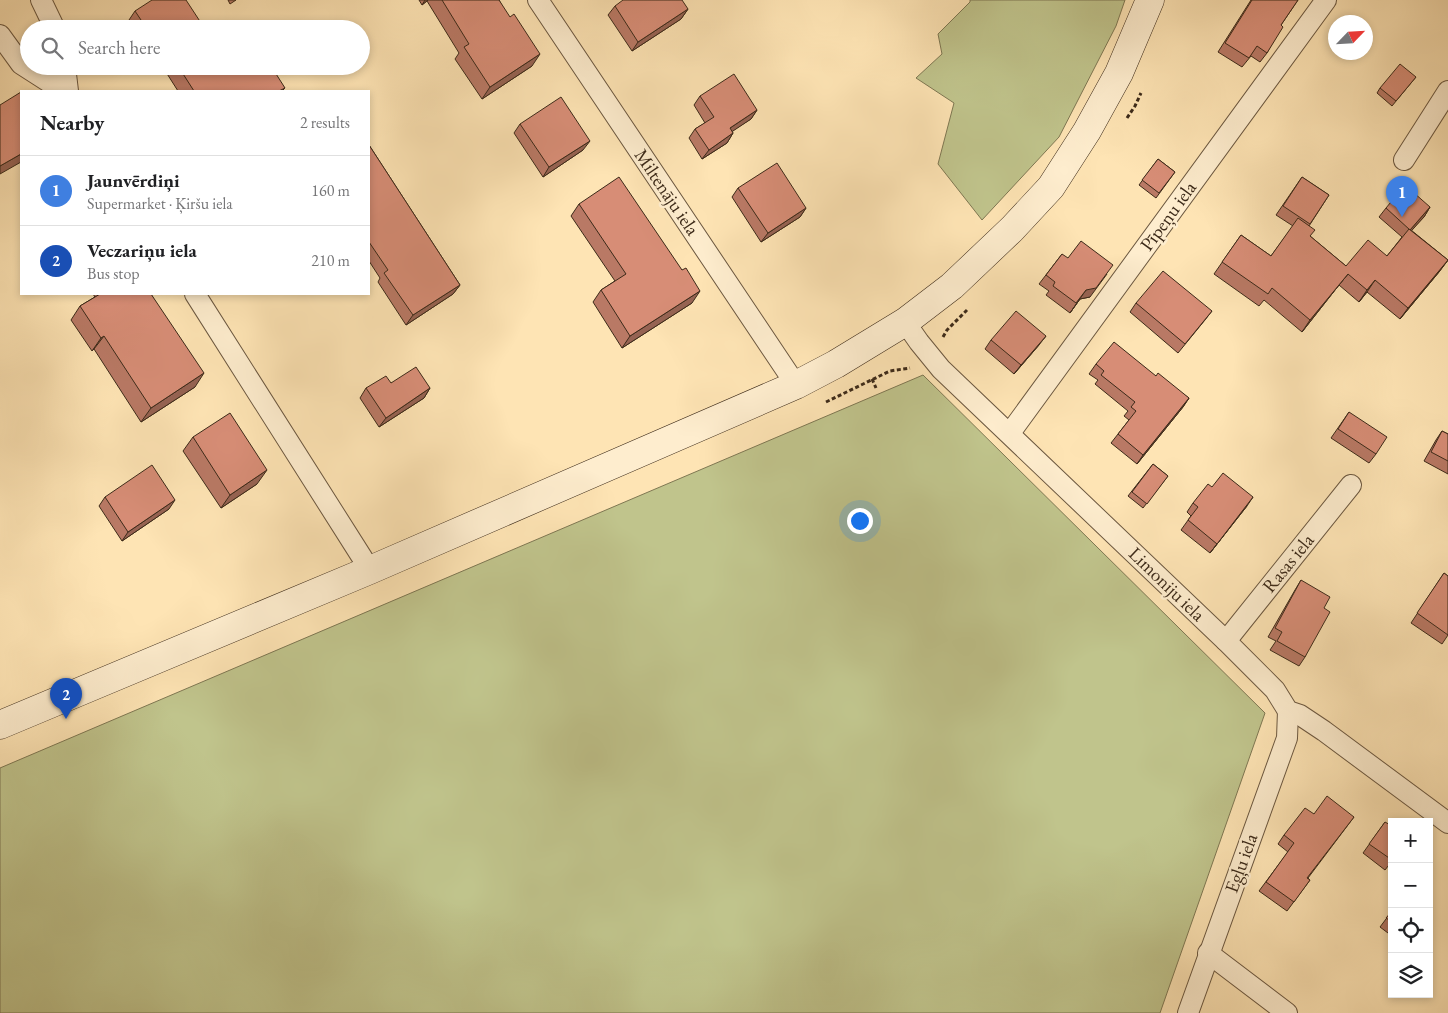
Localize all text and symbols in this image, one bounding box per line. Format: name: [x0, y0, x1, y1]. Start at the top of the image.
north arrow: [1328, 15, 1373, 60]
search box: [20, 20, 370, 75]
icon: search: [38, 34, 66, 62]
text: Search here: [78, 35, 160, 60]
text: Nearby: [40, 109, 104, 136]
text: 2 results: [300, 112, 350, 133]
street label: Miltenāju iela: [629, 144, 705, 241]
text: Jaunvērdiņi: [87, 168, 180, 193]
street label: Pīpeņu iela: [1134, 176, 1202, 256]
pin: 1: [1386, 176, 1418, 217]
text: 1: [52, 180, 60, 201]
text: 160 m: [311, 180, 350, 201]
text: Supermarket · Ķiršu iela: [87, 193, 233, 214]
text: Veczariņu iela: [87, 238, 197, 263]
text: 2: [52, 250, 60, 271]
text: 210 m: [311, 250, 350, 271]
text: Bus stop: [87, 263, 140, 284]
your location: [847, 508, 873, 534]
street label: Rasas iela: [1257, 528, 1320, 598]
street label: Limoniju iela: [1123, 541, 1211, 627]
pin: 2: [50, 678, 82, 719]
map controls: [1388, 818, 1433, 998]
button: +: [1388, 818, 1433, 863]
street label: Egļu iela: [1219, 829, 1263, 896]
button: −: [1388, 863, 1433, 908]
button: locate: [1388, 908, 1433, 953]
button: layers: [1388, 953, 1433, 998]

